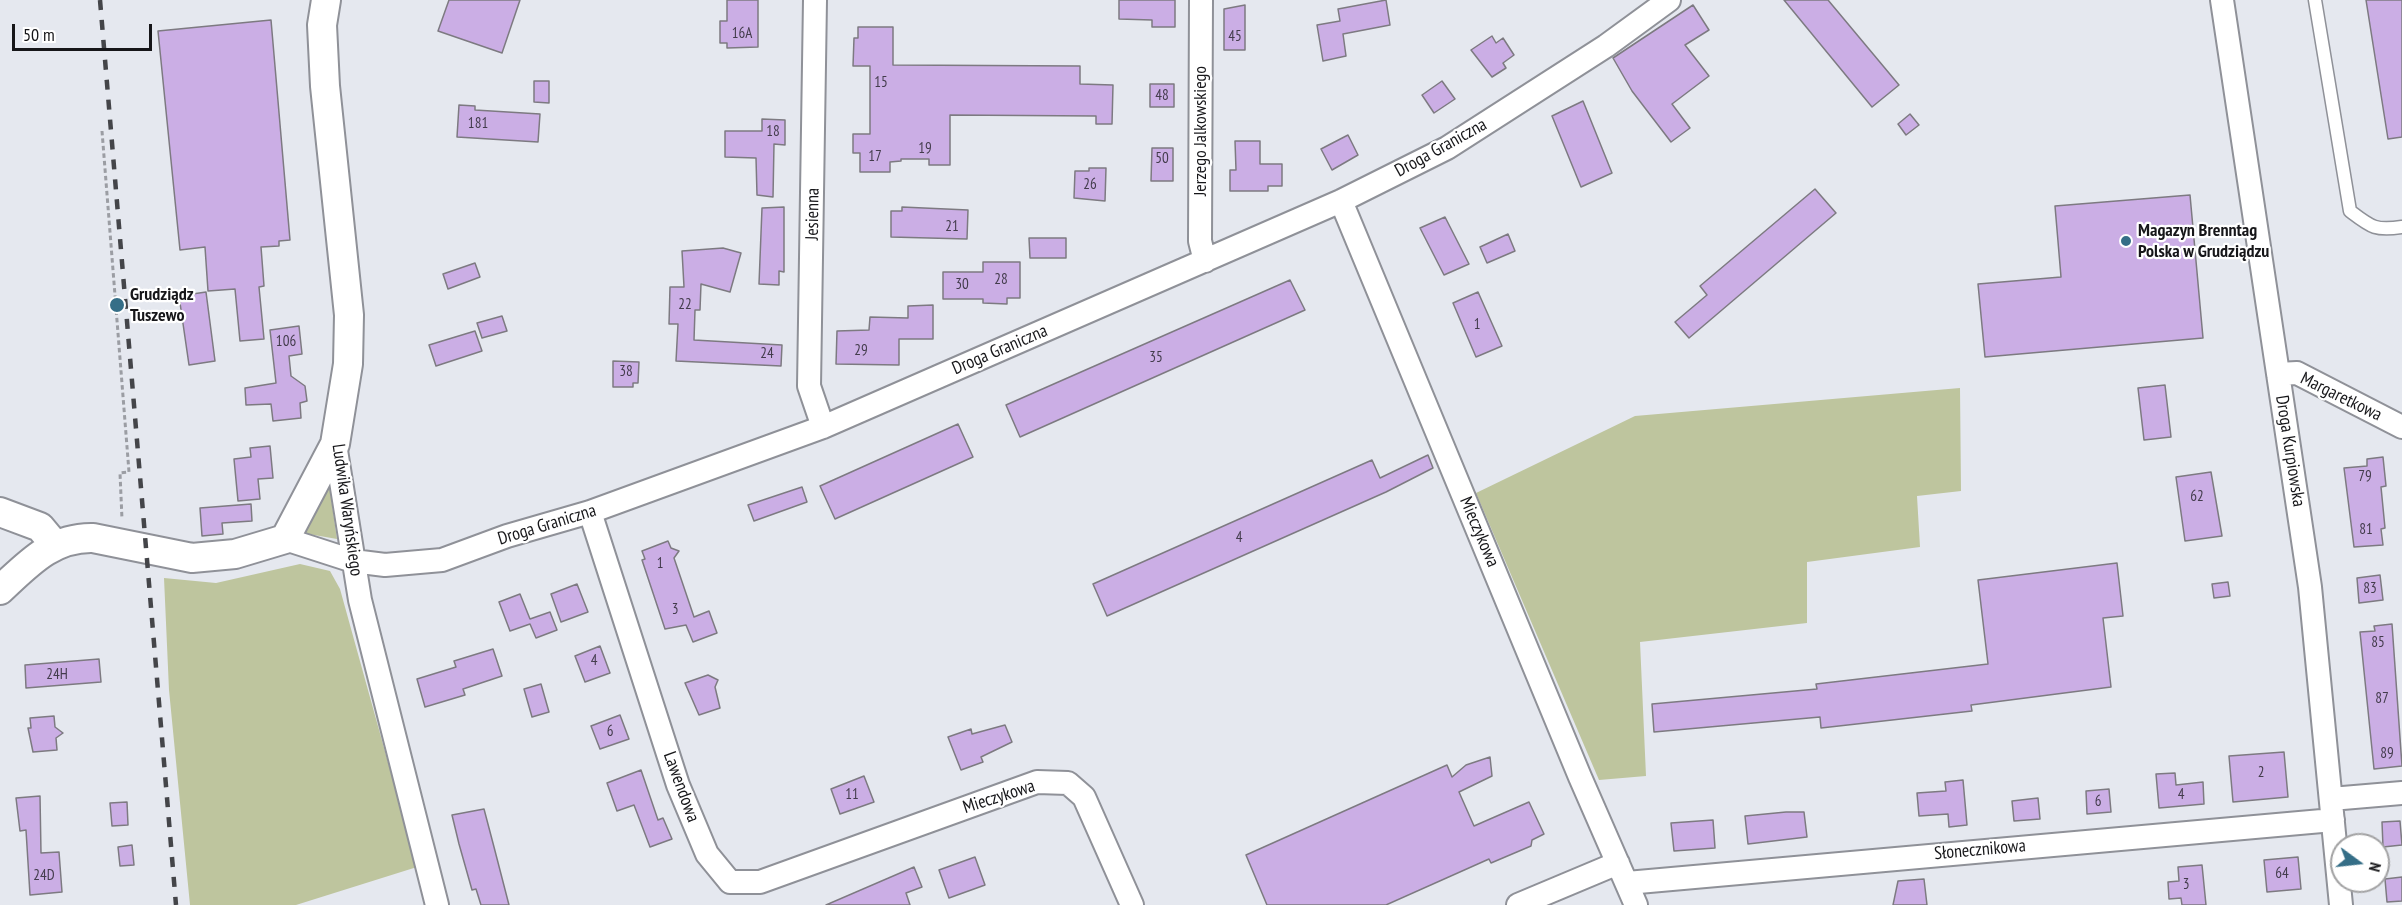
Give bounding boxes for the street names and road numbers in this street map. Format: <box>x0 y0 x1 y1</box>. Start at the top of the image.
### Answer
street label: Jerzego Jalkowskiego <box>1190 66 1212 196</box>
street label: Droga Graniczna <box>1391 114 1491 182</box>
street label: Jesienna <box>802 188 824 240</box>
street label: Droga Graniczna <box>949 320 1051 380</box>
street label: Margaretkowa <box>2297 368 2385 426</box>
street label: Droga Kurpiowska <box>2271 394 2309 508</box>
street label: Ludwika Waryńskiego <box>327 442 367 578</box>
street label: Mieczykowa <box>1455 494 1503 570</box>
street label: Droga Graniczna <box>495 500 599 550</box>
street label: Lawendowa <box>658 749 704 825</box>
street label: Mieczykowa <box>960 775 1038 819</box>
street label: Słonecznikowa <box>1933 835 2027 865</box>

